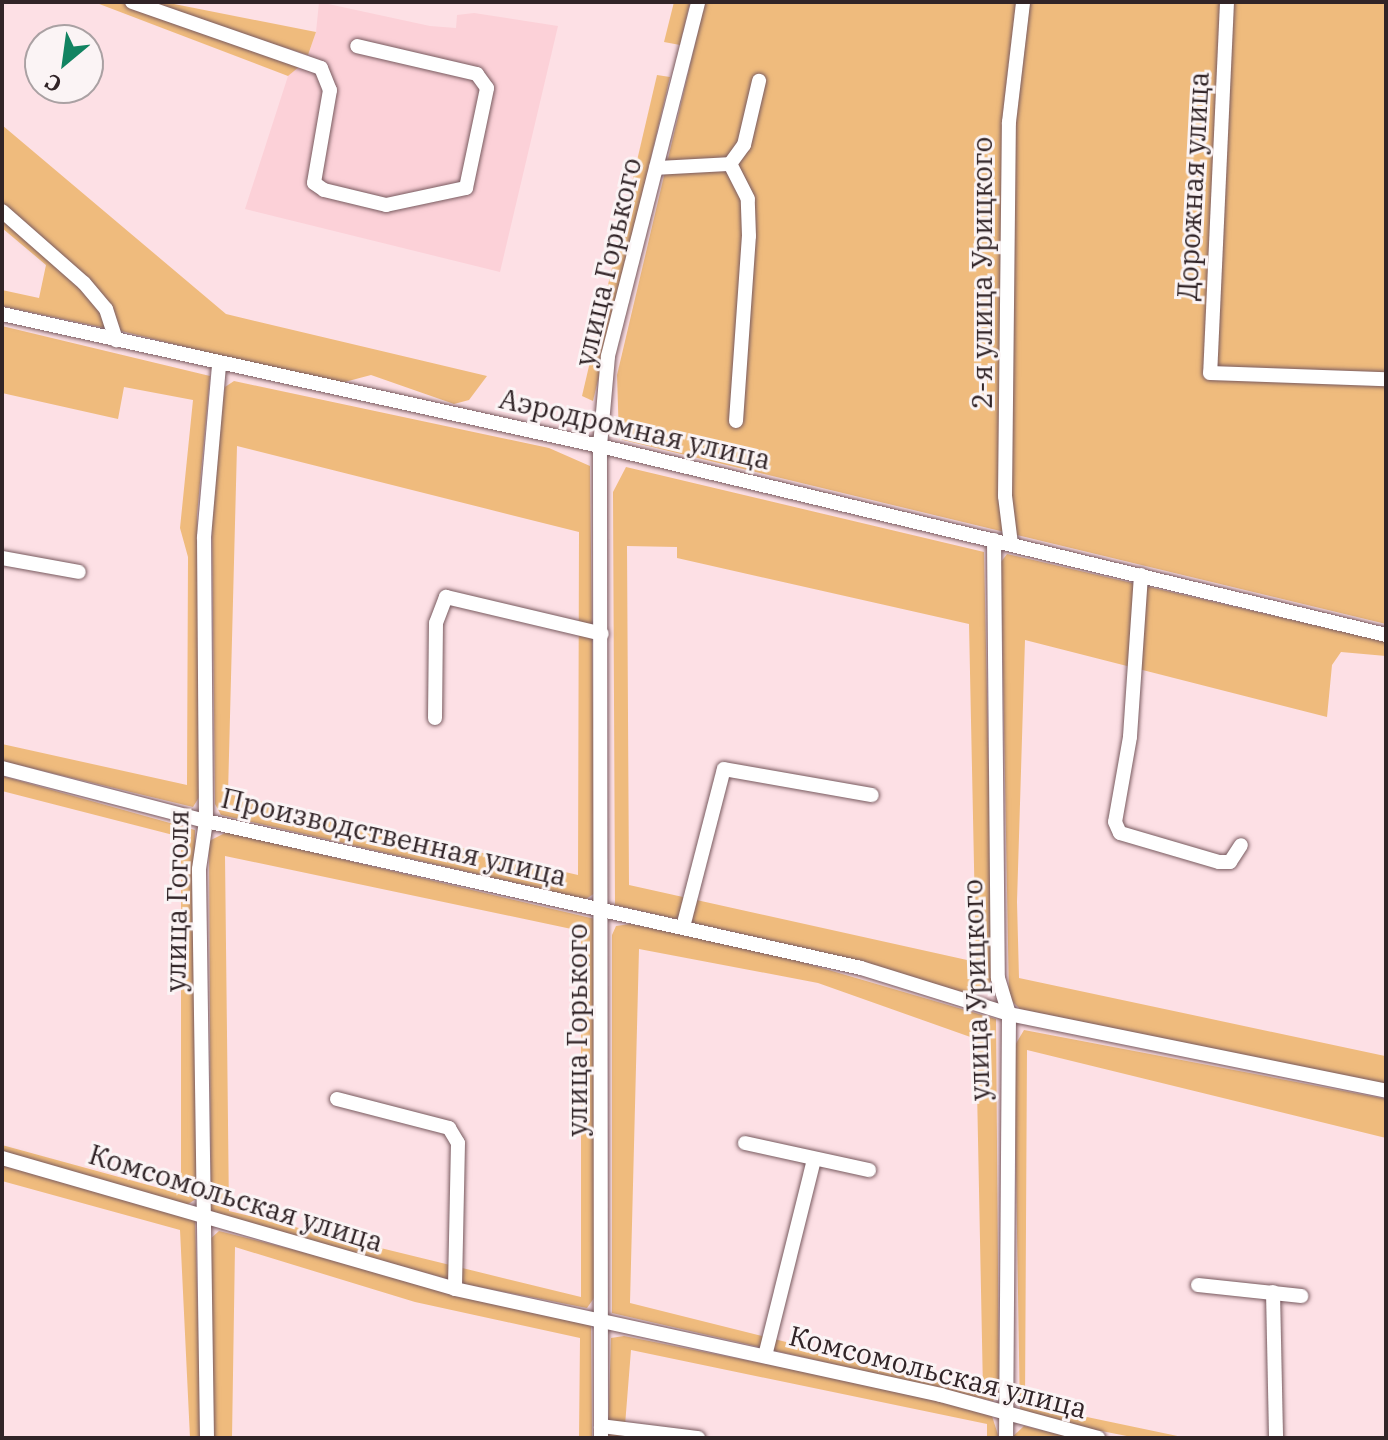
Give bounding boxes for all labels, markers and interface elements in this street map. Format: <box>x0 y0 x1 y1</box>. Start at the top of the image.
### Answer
north arrow <box>24 24 104 104</box>
text: С <box>40 67 67 100</box>
street label: Дорожная улица <box>1170 71 1216 301</box>
street label: 2-я улица Урицкого <box>965 137 999 409</box>
street label: улица Горького <box>568 154 648 370</box>
street label: Аэродромная улица <box>496 381 774 477</box>
street label: Производственная улица <box>218 781 570 893</box>
street label: улица Гоголя <box>159 810 195 992</box>
street label: улица Урицкого <box>955 879 997 1101</box>
street label: улица Горького <box>560 923 594 1137</box>
street label: Комсомольская улица <box>85 1137 387 1259</box>
street label: Комсомольская улица <box>785 1319 1091 1425</box>

